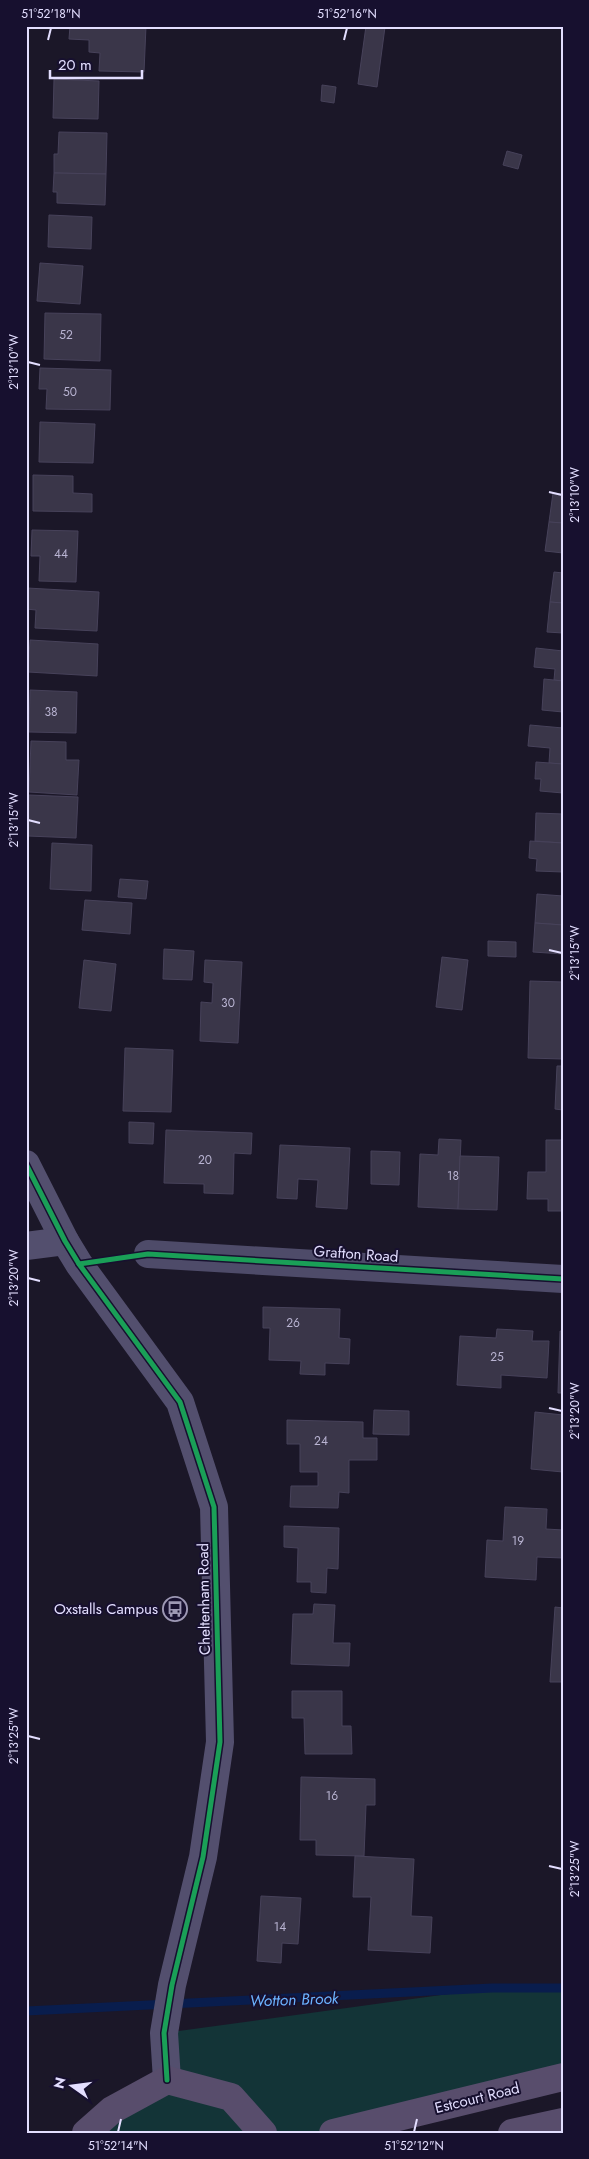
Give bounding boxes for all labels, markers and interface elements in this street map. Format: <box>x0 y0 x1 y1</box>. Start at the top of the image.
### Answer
text: 51°52'18"N <box>21 5 81 23</box>
text: 51°52'16"N <box>317 5 377 23</box>
scale bar <box>50 48 142 80</box>
text: 20 m <box>58 54 92 76</box>
house number: 52 <box>59 326 73 344</box>
text: 2°13'10"W <box>5 334 23 390</box>
house number: 50 <box>63 383 77 401</box>
text: 2°13'10"W <box>566 467 584 523</box>
house number: 44 <box>54 545 68 563</box>
house number: 38 <box>44 703 58 721</box>
text: 2°13'15"W <box>5 792 23 848</box>
text: 2°13'15"W <box>566 925 584 981</box>
house number: 30 <box>221 994 235 1012</box>
house number: 20 <box>198 1151 212 1169</box>
house number: 18 <box>447 1167 459 1185</box>
street label: Grafton Road <box>313 1240 399 1268</box>
text: 2°13'20"W <box>5 1249 23 1307</box>
house number: 26 <box>286 1314 300 1332</box>
house number: 25 <box>490 1348 504 1366</box>
text: 2°13'20"W <box>566 1382 584 1440</box>
house number: 24 <box>314 1432 328 1450</box>
house number: 19 <box>512 1532 524 1550</box>
street label: Cheltenham Road <box>192 1543 216 1655</box>
bus stop icon: Oxstalls Campus <box>162 1596 188 1622</box>
place label: Oxstalls Campus <box>54 1598 158 1620</box>
text: 2°13'25"W <box>5 1708 23 1764</box>
house number: 16 <box>326 1787 338 1805</box>
text: 2°13'25"W <box>566 1841 584 1897</box>
house number: 14 <box>274 1918 286 1936</box>
water label: Wotton Brook <box>249 1986 340 2013</box>
north arrow <box>48 2062 98 2112</box>
text: N <box>48 2075 70 2091</box>
street label: Estcourt Road <box>432 2077 522 2119</box>
text: 51°52'14"N <box>88 2137 148 2155</box>
text: 51°52'12"N <box>384 2137 444 2155</box>

